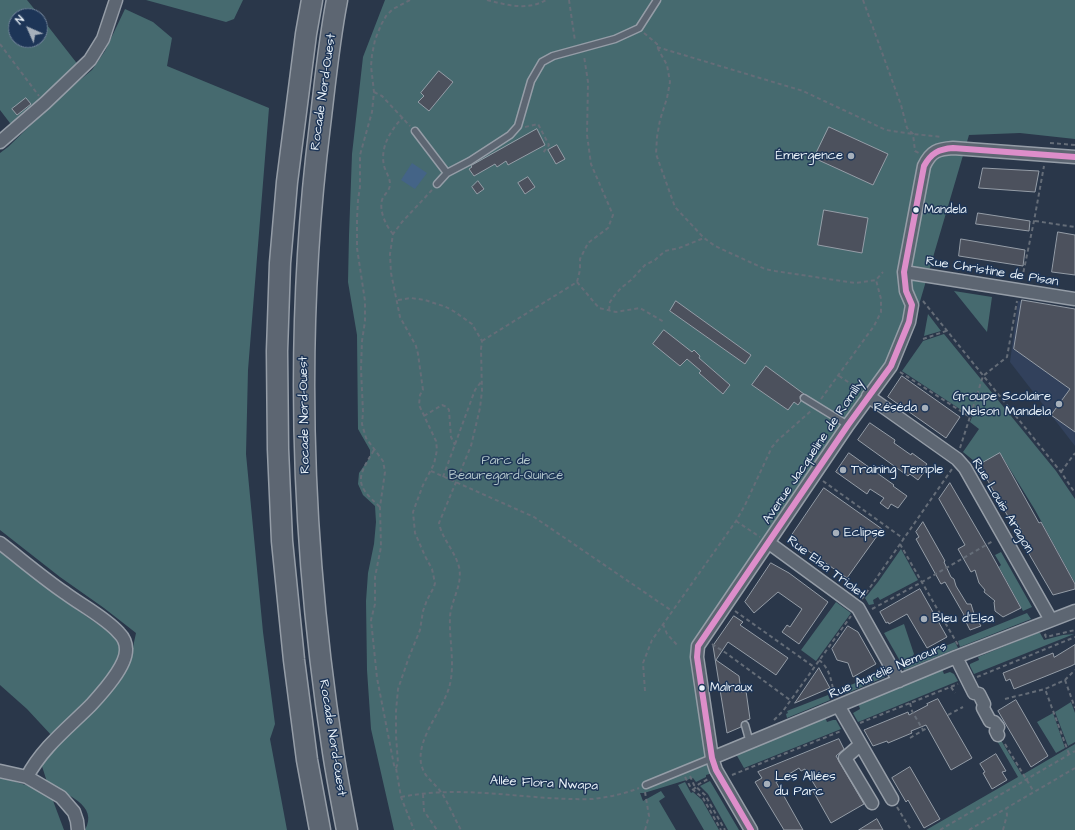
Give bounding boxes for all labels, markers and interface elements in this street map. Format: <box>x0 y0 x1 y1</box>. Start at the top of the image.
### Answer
north arrow <box>8 8 48 48</box>
text: N <box>12 12 28 28</box>
street label: Rocade Nord-Ouest <box>308 33 340 151</box>
place label: Émergence <box>775 148 843 164</box>
marker: Émergence <box>846 151 856 161</box>
place label: Mandela <box>924 203 967 217</box>
marker: Mandela <box>911 205 921 215</box>
street label: Rue Christine de Pisan <box>925 254 1059 290</box>
street label: Rocade Nord-Ouest <box>296 356 314 474</box>
street label: Avenue Jacqueline de Romilly <box>760 377 868 527</box>
place label: Groupe Scolaire Nelson Mandela <box>953 389 1051 420</box>
marker: Groupe Scolaire Nelson Mandela <box>1054 399 1064 409</box>
place label: Réséda <box>874 400 917 416</box>
marker: Réséda <box>920 403 930 413</box>
park label: Parc de Beauregard-Quincé <box>449 453 563 484</box>
street label: Rue Louis Aragon <box>968 456 1036 556</box>
place label: Training Temple <box>851 462 943 478</box>
marker: Training Temple <box>838 465 848 475</box>
place label: Eclipse <box>844 525 885 541</box>
marker: Eclipse <box>831 528 841 538</box>
street label: Rue Elsa Triolet <box>783 533 869 603</box>
place label: Bleu d'Elsa <box>932 611 994 627</box>
marker: Bleu d'Elsa <box>919 614 929 624</box>
street label: Rue Aurélie Nemours <box>827 639 949 703</box>
street label: Rocade Nord-Ouest <box>315 679 349 797</box>
place label: Malraux <box>710 681 752 695</box>
marker: Malraux <box>697 683 707 693</box>
place label: Les Allées du Parc <box>775 769 836 800</box>
street label: Allée Flora Nwapa <box>490 773 598 795</box>
marker: Les Allées du Parc <box>762 779 772 789</box>

